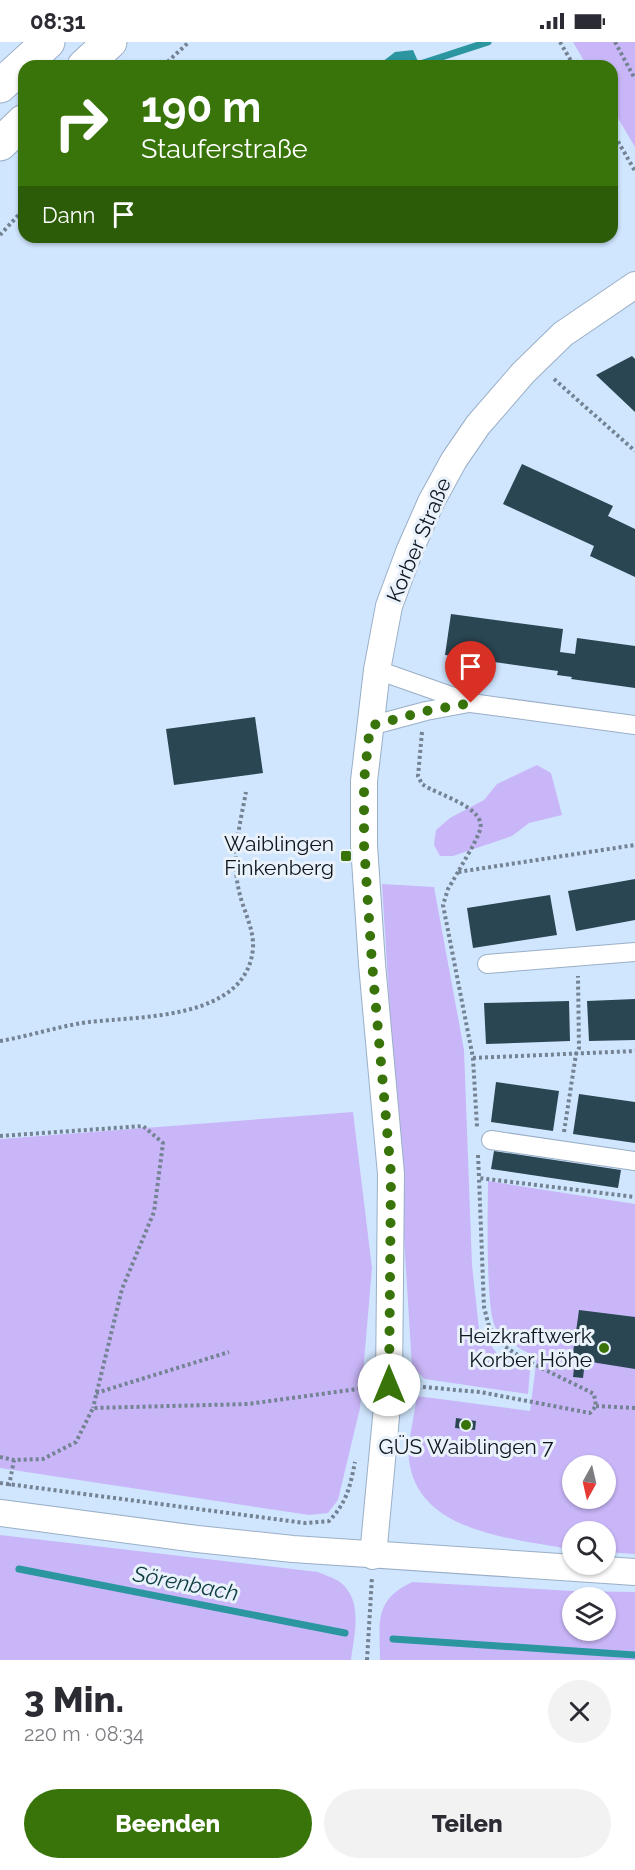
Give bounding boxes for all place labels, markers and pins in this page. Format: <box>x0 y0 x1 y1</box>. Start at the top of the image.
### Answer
pin <box>445 641 496 703</box>
place label: Waiblingen Finkenberg <box>224 831 334 880</box>
marker: Waiblingen Finkenberg <box>339 849 353 863</box>
place label: Heizkraftwerk Korber Höhe <box>458 1323 592 1372</box>
marker: Heizkraftwerk Korber Höhe <box>597 1341 611 1355</box>
marker: GÜS Waiblingen 7 <box>459 1418 473 1432</box>
place label: GÜS Waiblingen 7 <box>379 1434 554 1459</box>

